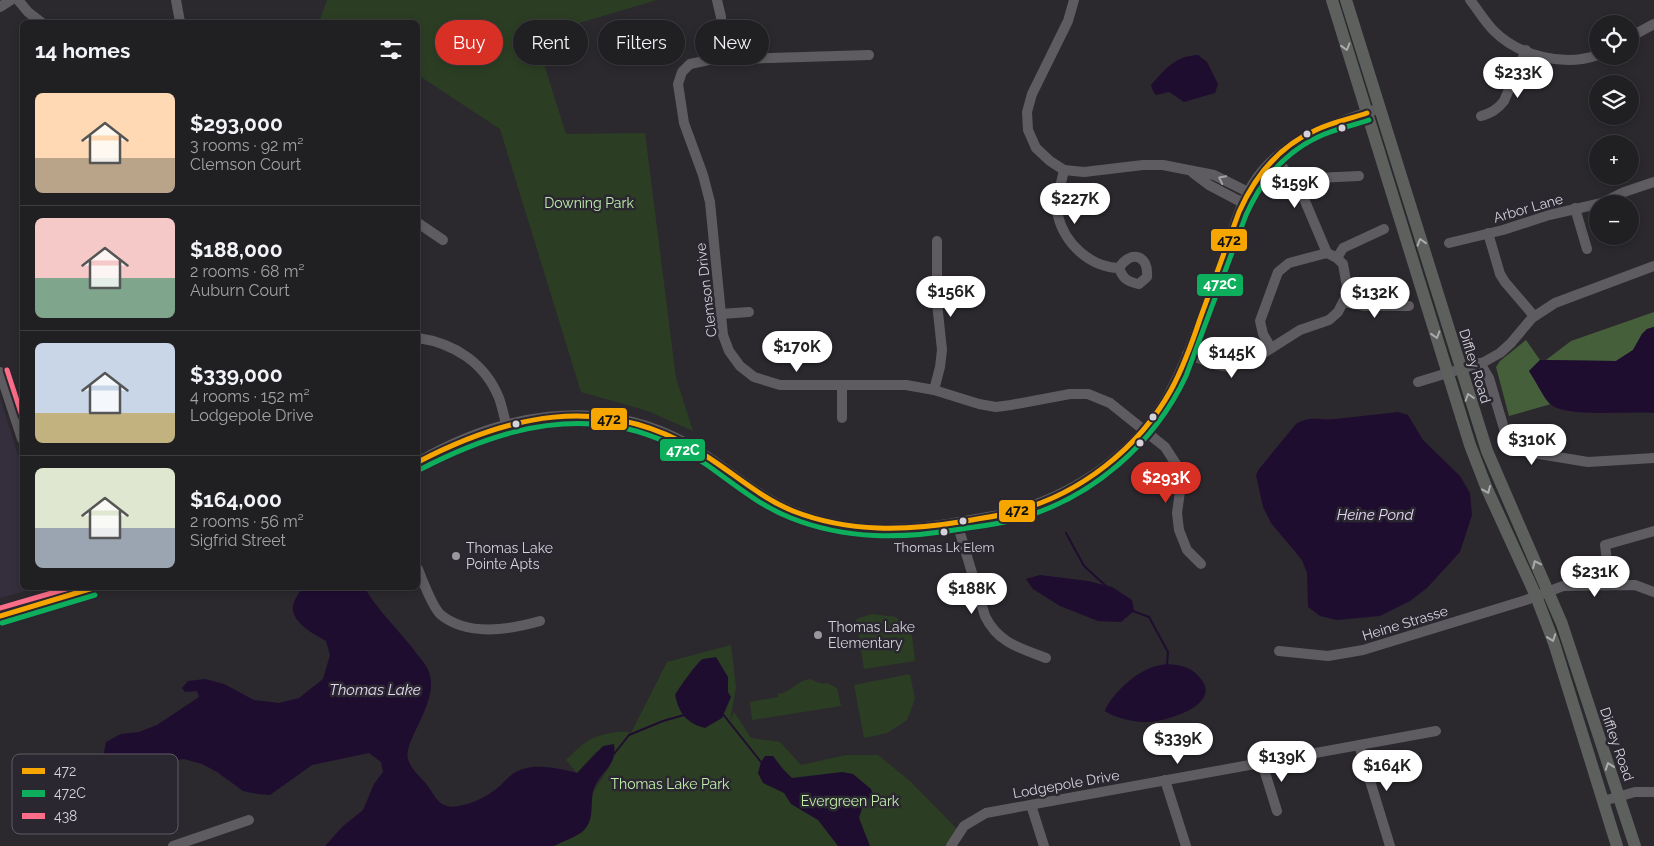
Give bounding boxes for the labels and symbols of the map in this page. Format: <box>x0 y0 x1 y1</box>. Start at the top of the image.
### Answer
one-way arrow <box>1341 42 1351 50</box>
pin: $233K <box>1483 56 1553 99</box>
unlabelled marker <box>1337 123 1347 133</box>
unlabelled marker <box>1302 129 1312 139</box>
pin: $159K <box>1260 166 1330 209</box>
one-way arrow <box>1218 175 1227 185</box>
pin: $227K <box>1040 182 1110 225</box>
street label: Arbor Lane <box>1491 190 1565 226</box>
park label: Downing Park <box>544 195 634 211</box>
line badge: 472 <box>1210 228 1248 252</box>
text: 472 <box>1217 232 1241 248</box>
one-way arrow <box>1417 239 1427 247</box>
street label: Clemson Drive <box>692 242 720 338</box>
line badge: 472C <box>1196 273 1244 297</box>
pin: $156K <box>916 276 986 318</box>
text: 472C <box>1203 276 1237 292</box>
pin: $132K <box>1340 276 1410 319</box>
street label: Diffley Road <box>1456 327 1494 405</box>
pin: $170K <box>762 330 832 373</box>
one-way arrow <box>1431 331 1441 339</box>
pin: $145K <box>1197 336 1267 379</box>
one-way arrow <box>1465 394 1475 402</box>
line badge: 472 <box>590 407 628 431</box>
text: 472 <box>597 411 621 427</box>
unlabelled marker <box>1148 412 1158 422</box>
unlabelled marker <box>511 419 521 429</box>
pin: $310K <box>1497 424 1567 466</box>
line badge: 472C <box>659 438 706 462</box>
unlabelled marker <box>1135 438 1145 448</box>
text: 472C <box>666 442 700 458</box>
pin: $293K <box>1131 462 1201 504</box>
one-way arrow <box>1481 485 1492 494</box>
line badge: 472 <box>998 499 1036 523</box>
text: 472 <box>1005 502 1029 518</box>
water label: Heine Pond <box>1337 506 1414 524</box>
unlabelled marker <box>958 516 968 526</box>
marker: Thomas Lk Elem <box>939 527 949 537</box>
place label: Thomas Lake Pointe Apts <box>466 540 553 572</box>
place label: Thomas Lk Elem <box>894 540 994 555</box>
marker: Thomas Lake Pointe Apts <box>450 550 462 562</box>
pin: $231K <box>1560 556 1630 598</box>
one-way arrow <box>1532 560 1543 569</box>
pin: $188K <box>937 572 1007 615</box>
street label: Heine Strasse <box>1360 602 1450 644</box>
place label: Thomas Lake Elementary <box>828 619 915 651</box>
marker: Thomas Lake Elementary <box>812 629 824 641</box>
one-way arrow <box>1546 634 1556 642</box>
water label: Thomas Lake <box>329 681 421 699</box>
street label: Diffley Road <box>1597 705 1637 783</box>
pin: $339K <box>1143 722 1213 765</box>
pin: $139K <box>1247 740 1317 783</box>
pin: $164K <box>1352 750 1422 792</box>
legend <box>12 754 178 834</box>
text: 472 <box>54 763 76 779</box>
one-way arrow <box>1605 763 1615 771</box>
street label: Lodgepole Drive <box>1011 767 1121 801</box>
park label: Thomas Lake Park <box>610 776 730 792</box>
text: 472C <box>54 785 86 801</box>
park label: Evergreen Park <box>801 793 900 809</box>
text: 438 <box>54 808 77 824</box>

